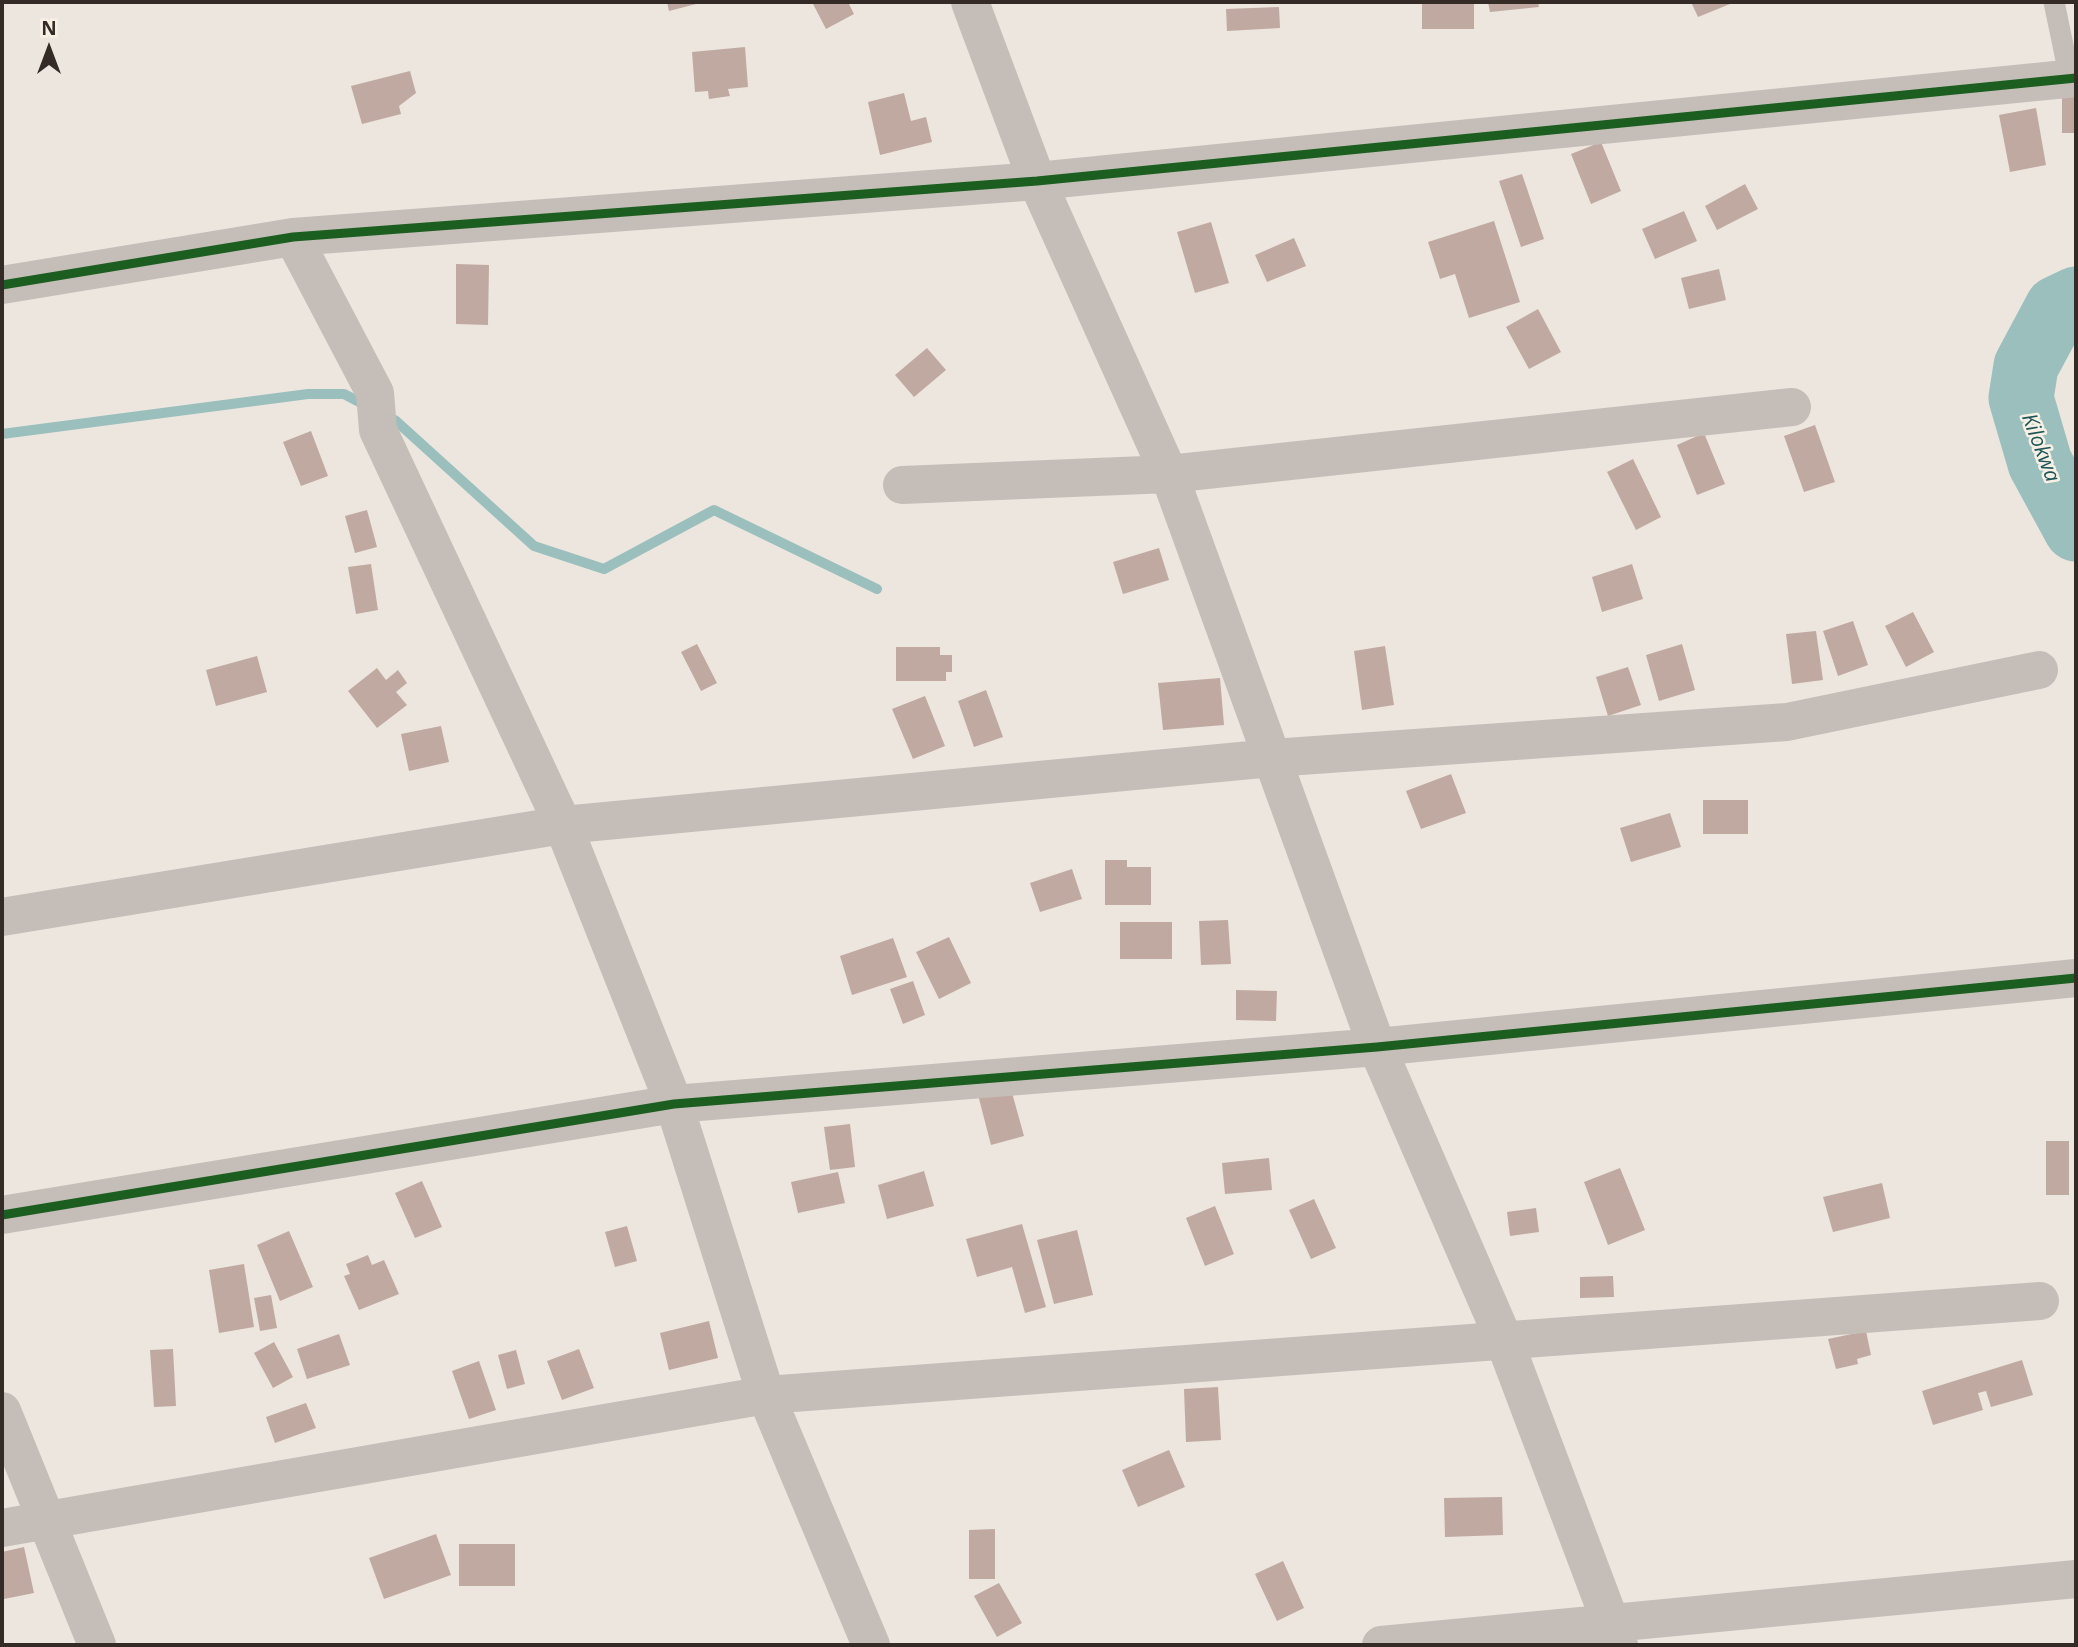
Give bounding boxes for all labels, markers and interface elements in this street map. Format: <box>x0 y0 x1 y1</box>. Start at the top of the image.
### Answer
north arrow <box>14 14 84 84</box>
text: N <box>41 15 57 41</box>
water label: Kilokwa <box>2015 410 2065 486</box>

